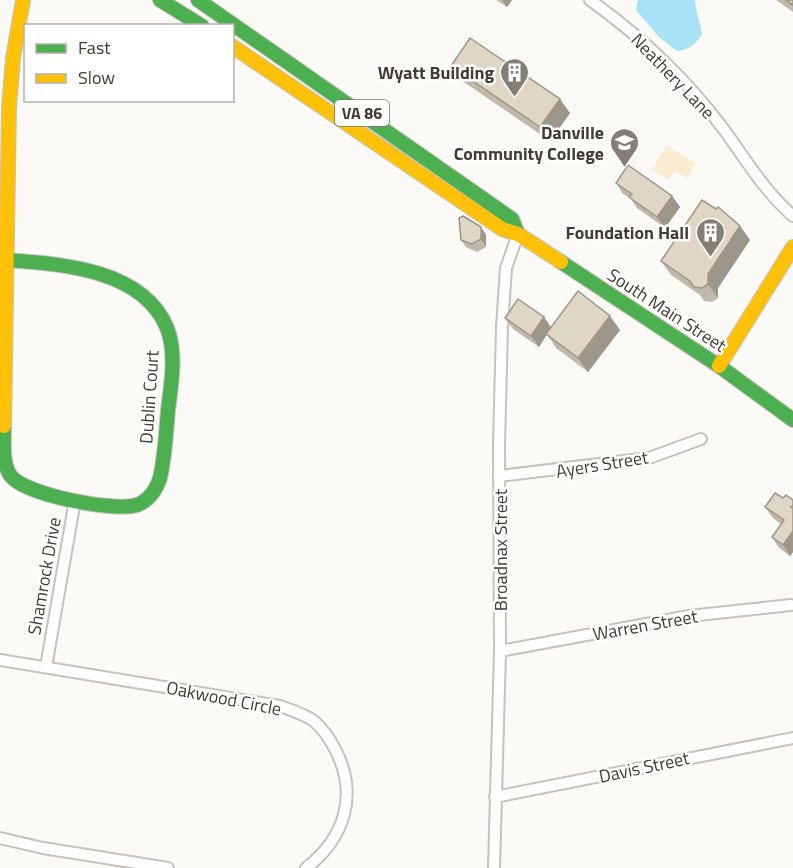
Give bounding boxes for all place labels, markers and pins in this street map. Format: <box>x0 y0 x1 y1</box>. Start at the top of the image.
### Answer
building icon: Wyatt Building <box>499 56 531 98</box>
place label: Wyatt Building <box>378 59 494 86</box>
place label: Danville Community College <box>454 119 604 167</box>
school or university icon: Danville Community College <box>609 126 641 168</box>
building icon: Foundation Hall <box>694 216 726 258</box>
place label: Foundation Hall <box>565 219 689 246</box>

